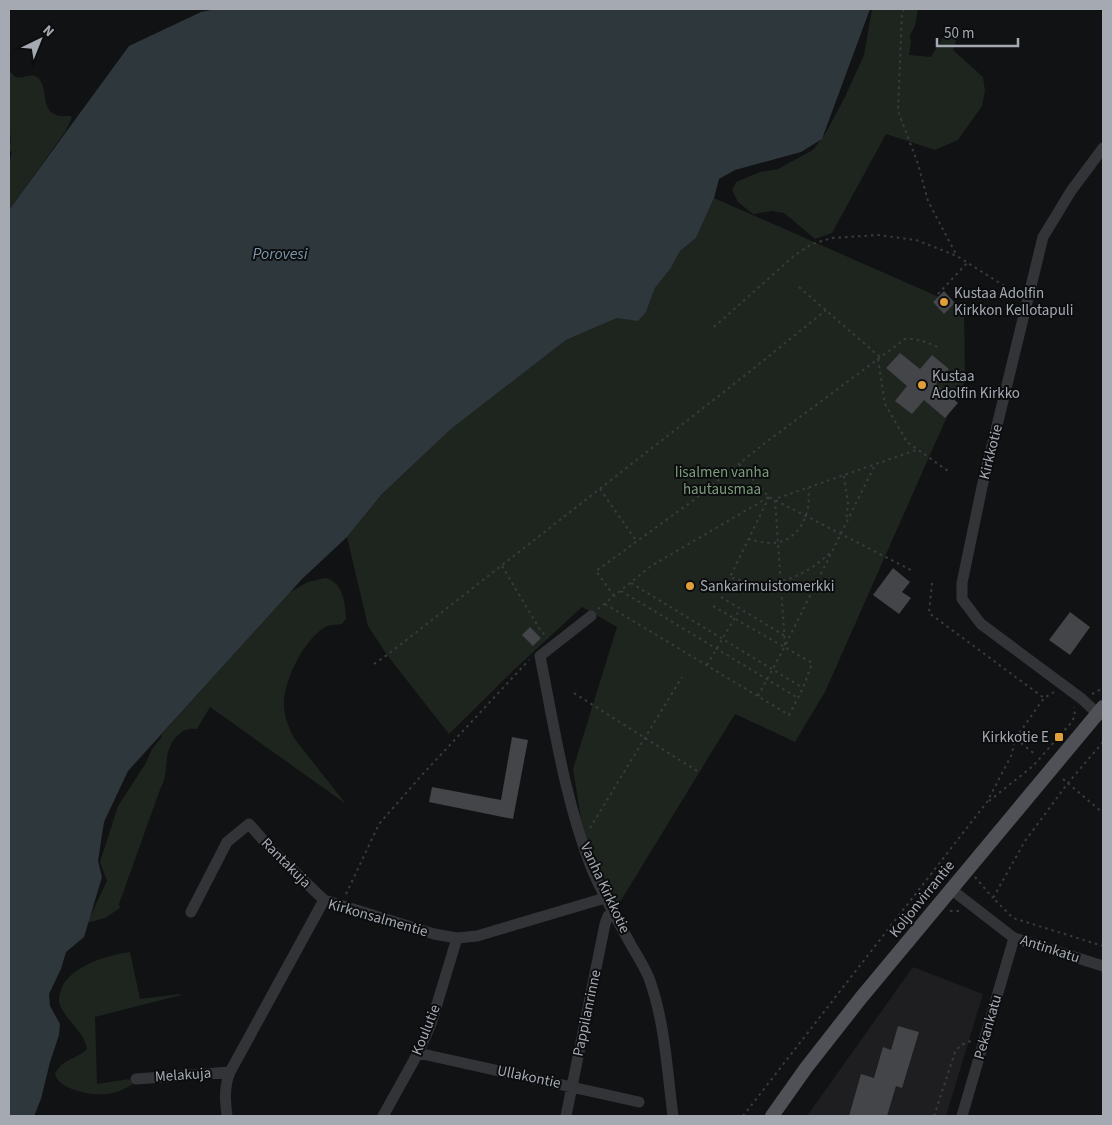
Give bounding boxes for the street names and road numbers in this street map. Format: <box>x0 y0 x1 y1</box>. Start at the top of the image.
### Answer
street label: Kirkkotie <box>974 422 1008 482</box>
street label: Rantakuja <box>256 833 316 893</box>
street label: Vanha Kirkkotie <box>575 839 635 937</box>
street label: Koljonvirrantie <box>884 856 960 942</box>
street label: Kirkonsalmentie <box>326 894 430 942</box>
street label: Antinkatu <box>1018 930 1082 968</box>
street label: Pappilanrinne <box>568 968 606 1058</box>
street label: Pekankatu <box>969 992 1007 1062</box>
street label: Koulutie <box>406 1001 446 1059</box>
street label: Ullakontie <box>495 1060 563 1094</box>
street label: Melakuja <box>154 1063 212 1087</box>

